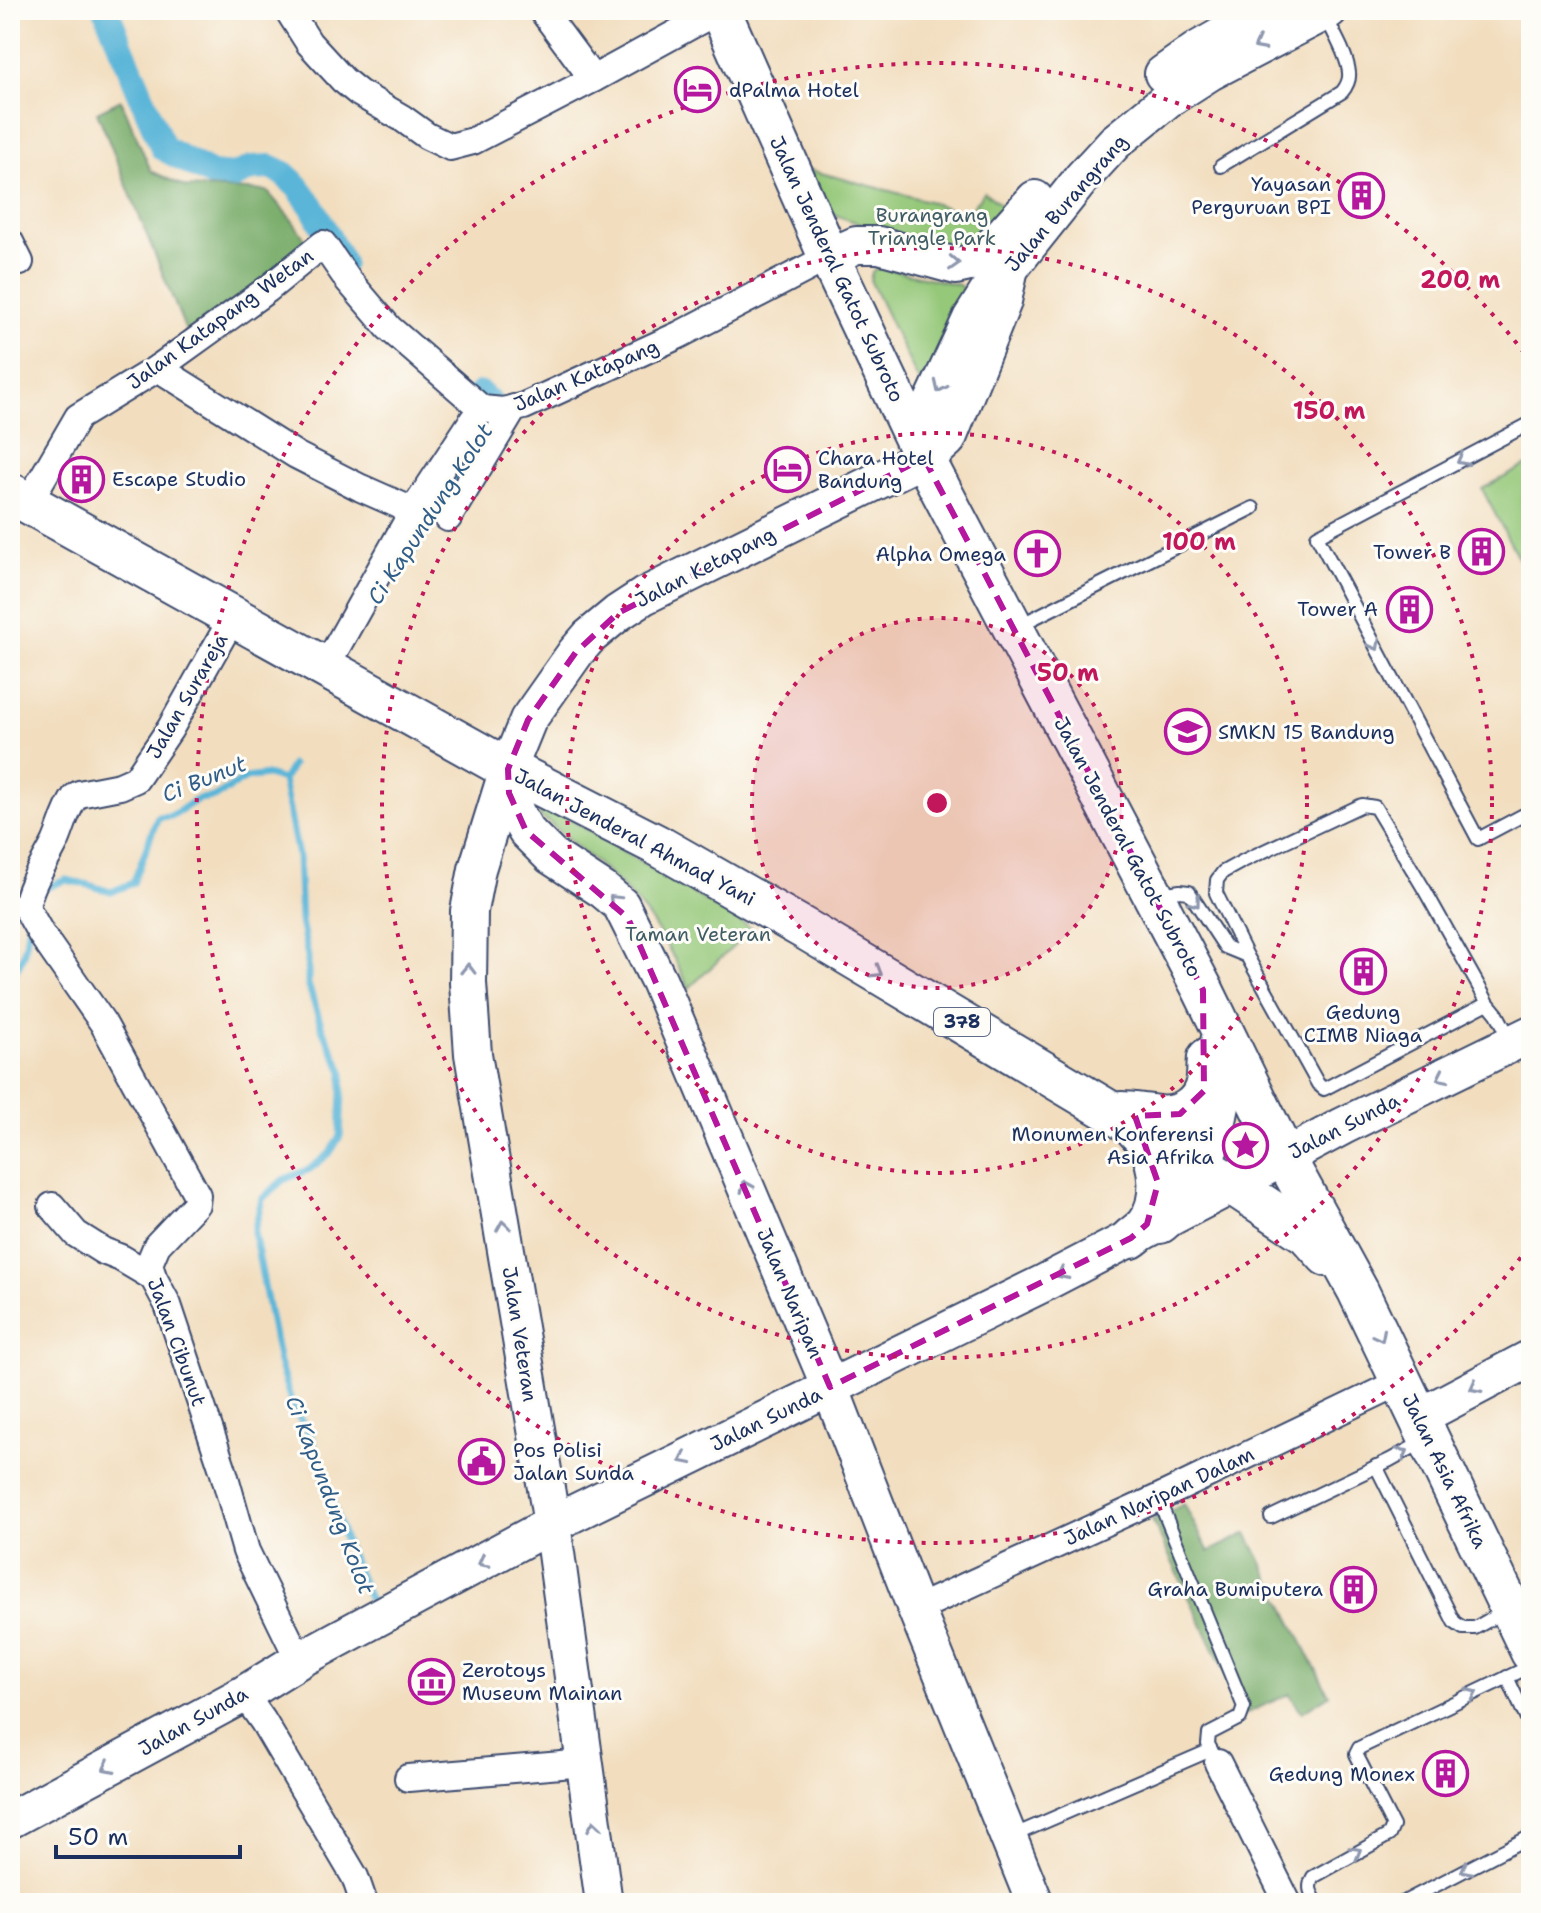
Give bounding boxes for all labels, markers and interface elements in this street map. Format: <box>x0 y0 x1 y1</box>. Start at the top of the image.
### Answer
one-way arrow <box>1253 35 1268 50</box>
hotel icon: dPalma Hotel <box>674 66 722 114</box>
place label: dPalma Hotel <box>729 77 859 103</box>
street label: Jalan Burangrang <box>999 129 1133 277</box>
street label: Jalan Jenderal Gatot Subroto <box>764 132 910 406</box>
place label: Yayasan Perguruan BPI <box>1191 171 1331 220</box>
building icon: Yayasan Perguruan BPI <box>1338 172 1386 220</box>
park label: Burangrang Triangle Park <box>868 202 996 251</box>
street label: Jalan Katapang Wetan <box>122 243 318 395</box>
one-way arrow <box>948 255 961 272</box>
text: 200 m <box>1420 264 1500 296</box>
street label: Jalan Katapang <box>510 333 662 417</box>
one-way arrow <box>934 379 950 393</box>
text: 150 m <box>1293 395 1365 427</box>
water label: Ci Kapundung Kolot <box>361 418 500 610</box>
hotel icon: Chara Hotel Bandung <box>763 445 811 493</box>
place label: Chara Hotel Bandung <box>818 445 934 494</box>
one-way arrow <box>1456 450 1470 465</box>
building icon: Escape Studio <box>57 455 105 503</box>
place label: Escape Studio <box>112 466 246 492</box>
street label: Jalan Ketapang <box>631 521 779 613</box>
text: 100 m <box>1162 526 1236 558</box>
building icon: Tower B <box>1458 528 1506 576</box>
church icon: Alpha Omega <box>1013 530 1061 578</box>
place label: Tower B <box>1373 539 1451 565</box>
place label: Alpha Omega <box>876 541 1007 567</box>
building icon: Tower A <box>1385 585 1433 633</box>
place label: Tower A <box>1297 596 1378 622</box>
street label: Jalan Surareja <box>140 628 234 764</box>
one-way arrow <box>1365 637 1381 651</box>
text: 50 m <box>1037 657 1099 689</box>
school or university icon: SMKN 15 Bandung <box>1163 708 1211 756</box>
street label: Jalan Jenderal Gatot Subroto <box>1048 712 1208 982</box>
place label: SMKN 15 Bandung <box>1218 719 1395 745</box>
water label: Ci Bunut <box>157 749 251 809</box>
street label: Jalan Jenderal Ahmad Yani <box>510 762 760 912</box>
centre of rings <box>923 789 951 817</box>
one-way arrow <box>1185 893 1199 908</box>
one-way arrow <box>609 895 623 910</box>
park label: Taman Veteran <box>625 921 771 947</box>
building icon: Gedung CIMB Niaga <box>1339 948 1387 996</box>
one-way arrow <box>459 962 477 975</box>
one-way arrow <box>868 962 883 978</box>
place label: Gedung CIMB Niaga <box>1304 999 1423 1048</box>
road number: 378 <box>934 1008 990 1036</box>
one-way arrow <box>1436 1067 1451 1083</box>
street label: Jalan Sunda <box>1284 1087 1404 1165</box>
place label: Monumen Konferensi Asia Afrika <box>1012 1121 1215 1170</box>
place icon: Monumen Konferensi Asia Afrika <box>1221 1121 1269 1169</box>
one-way arrow <box>739 1180 755 1194</box>
one-way arrow <box>495 1220 512 1233</box>
street label: Jalan Naripan <box>751 1224 829 1362</box>
one-way arrow <box>1055 1264 1070 1280</box>
street label: Jalan Veteran <box>496 1265 544 1403</box>
street label: Jalan Cibunut <box>142 1274 212 1410</box>
one-way arrow <box>1370 1327 1386 1342</box>
one-way arrow <box>1469 1378 1483 1393</box>
street label: Jalan Sunda <box>706 1381 827 1457</box>
street label: Jalan Asia Afrika <box>1396 1389 1494 1553</box>
water label: Ci Kapundung Kolot <box>279 1392 381 1599</box>
place label: Pos Polisi Jalan Sunda <box>513 1437 635 1486</box>
public building icon: Pos Polisi Jalan Sunda <box>458 1438 506 1486</box>
street label: Jalan Naripan Dalam <box>1060 1441 1258 1551</box>
one-way arrow <box>1394 1447 1409 1462</box>
one-way arrow <box>678 1449 693 1465</box>
one-way arrow <box>477 1552 491 1567</box>
building icon: Graha Bumiputera <box>1330 1565 1378 1613</box>
place label: Graha Bumiputera <box>1148 1576 1324 1602</box>
place label: Zerotoys Museum Mainan <box>462 1657 622 1706</box>
museum icon: Zerotoys Museum Mainan <box>407 1658 455 1706</box>
street label: Jalan Sunda <box>134 1680 253 1762</box>
one-way arrow <box>1463 1687 1478 1703</box>
building icon: Gedung Monex <box>1422 1750 1470 1798</box>
one-way arrow <box>101 1758 116 1773</box>
place label: Gedung Monex <box>1269 1761 1415 1787</box>
scale bar <box>56 1809 240 1859</box>
one-way arrow <box>586 1819 603 1833</box>
text: 50 m <box>68 1821 128 1853</box>
one-way arrow <box>1347 1846 1361 1862</box>
one-way arrow <box>1460 1860 1475 1875</box>

